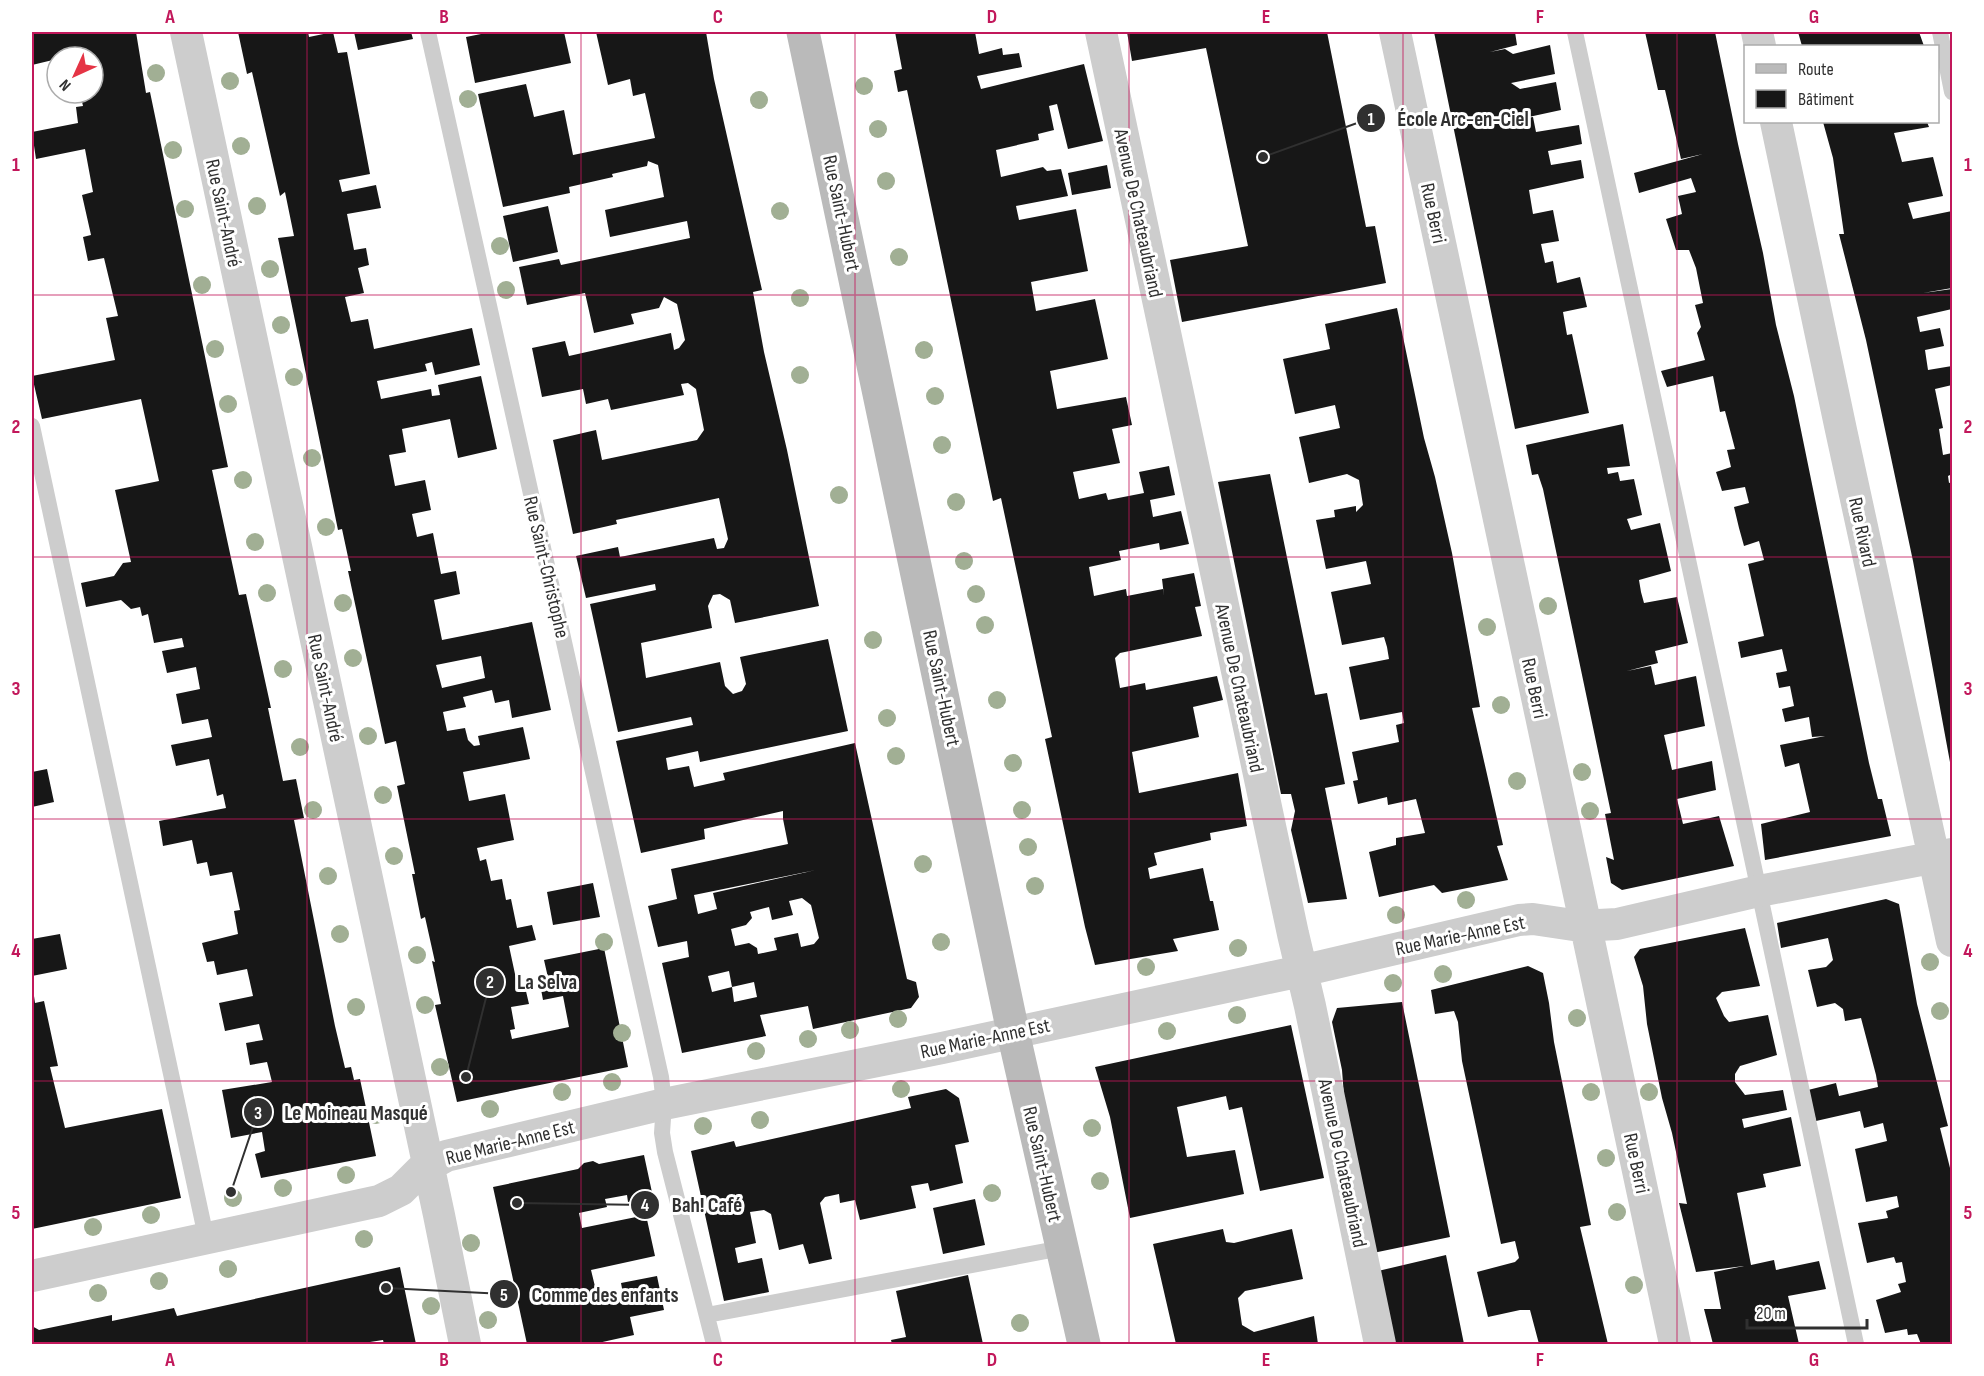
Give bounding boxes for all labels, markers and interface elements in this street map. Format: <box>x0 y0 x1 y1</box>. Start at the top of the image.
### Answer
text: A <box>164 5 175 29</box>
text: B <box>439 5 449 29</box>
text: C <box>713 5 723 29</box>
text: D <box>987 5 997 29</box>
text: E <box>1262 5 1270 29</box>
text: F <box>1536 5 1544 29</box>
text: G <box>1809 5 1819 29</box>
north arrow <box>45 45 105 105</box>
legend <box>1744 45 1939 123</box>
text: Route <box>1798 59 1834 80</box>
text: N <box>56 75 75 94</box>
text: Bâtiment <box>1798 89 1854 110</box>
callout: École Arc-en-Ciel <box>1356 99 1541 138</box>
text: École Arc-en-Ciel <box>1397 107 1529 132</box>
text: 1 <box>1367 109 1375 130</box>
street label: Avenue De Chateaubriand <box>1108 126 1168 300</box>
text: 1 <box>12 153 20 177</box>
street label: Rue Saint-Hubert <box>817 153 865 273</box>
text: 1 <box>1964 153 1972 177</box>
street label: Rue Saint-André <box>200 157 246 269</box>
street label: Rue Berri <box>1415 181 1451 246</box>
text: 2 <box>12 415 20 439</box>
text: 2 <box>1964 415 1972 439</box>
street label: Rue Saint-Christophe <box>518 494 574 641</box>
street label: Rue Rivard <box>1843 495 1881 569</box>
street label: Avenue De Chateaubriand <box>1209 601 1269 775</box>
street label: Rue Saint-Hubert <box>917 628 965 748</box>
street label: Rue Saint-André <box>302 632 348 744</box>
street label: Rue Berri <box>1516 656 1552 721</box>
text: 3 <box>12 677 21 701</box>
text: 3 <box>1964 677 1973 701</box>
street label: Rue Marie-Anne Est <box>1393 911 1527 961</box>
text: 4 <box>11 939 21 963</box>
text: 4 <box>1963 939 1973 963</box>
callout: La Selva <box>475 962 589 1001</box>
text: La Selva <box>517 970 577 995</box>
text: 2 <box>486 972 494 993</box>
street label: Rue Marie-Anne Est <box>918 1014 1052 1064</box>
street label: Avenue De Chateaubriand <box>1312 1076 1372 1250</box>
callout: Le Moineau Masqué <box>243 1093 440 1132</box>
text: Le Moineau Masqué <box>284 1101 428 1126</box>
text: 3 <box>254 1103 262 1124</box>
street label: Rue Saint-Hubert <box>1017 1104 1067 1224</box>
street label: Rue Marie-Anne Est <box>443 1115 577 1171</box>
street label: Rue Berri <box>1618 1131 1654 1196</box>
callout: Bah! Café <box>630 1185 755 1224</box>
text: Bah! Café <box>672 1193 742 1218</box>
text: 4 <box>641 1195 650 1216</box>
text: 5 <box>12 1201 21 1225</box>
text: 5 <box>1964 1201 1973 1225</box>
callout: Comme des enfants <box>489 1275 690 1314</box>
text: Comme des enfants <box>531 1283 679 1308</box>
text: 5 <box>500 1285 508 1306</box>
scale bar <box>1747 1292 1867 1330</box>
text: 20 m <box>1756 1303 1786 1324</box>
text: A <box>164 1348 175 1372</box>
text: B <box>439 1348 449 1372</box>
text: C <box>713 1348 723 1372</box>
text: D <box>987 1348 997 1372</box>
text: E <box>1262 1348 1270 1372</box>
text: F <box>1536 1348 1544 1372</box>
text: G <box>1809 1348 1819 1372</box>

